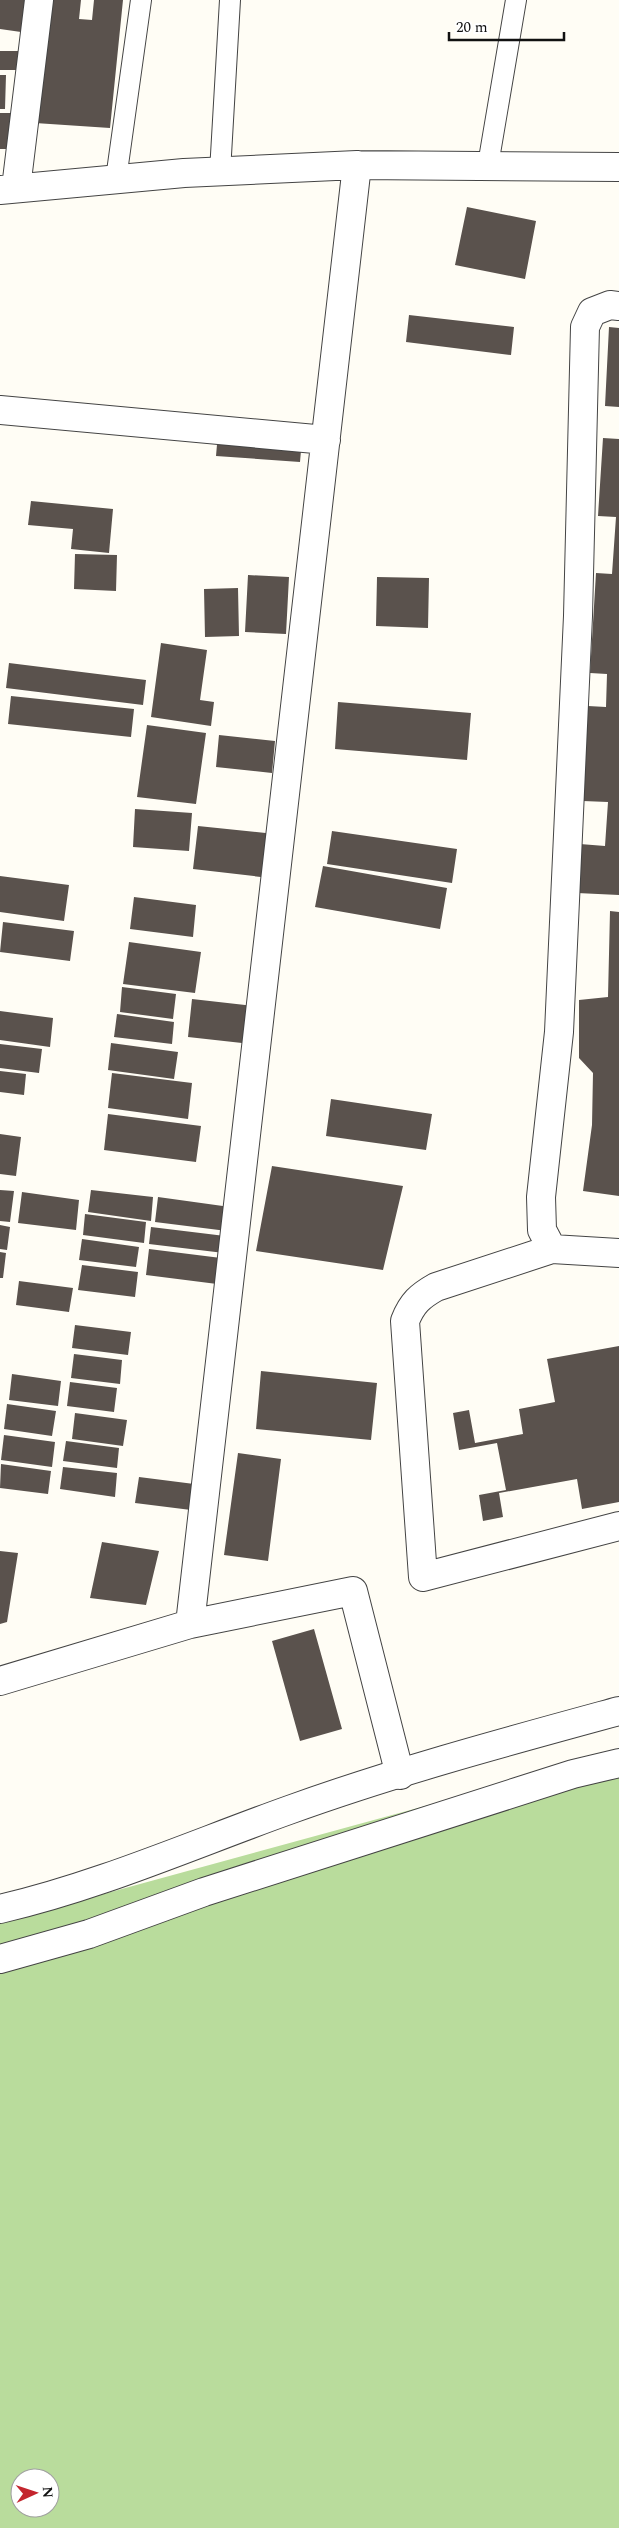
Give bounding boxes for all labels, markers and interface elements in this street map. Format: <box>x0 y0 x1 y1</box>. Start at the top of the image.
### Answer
scale bar <box>449 10 564 42</box>
text: 20 m <box>456 16 488 39</box>
north arrow <box>10 2468 60 2518</box>
text: N <box>37 2486 58 2499</box>

